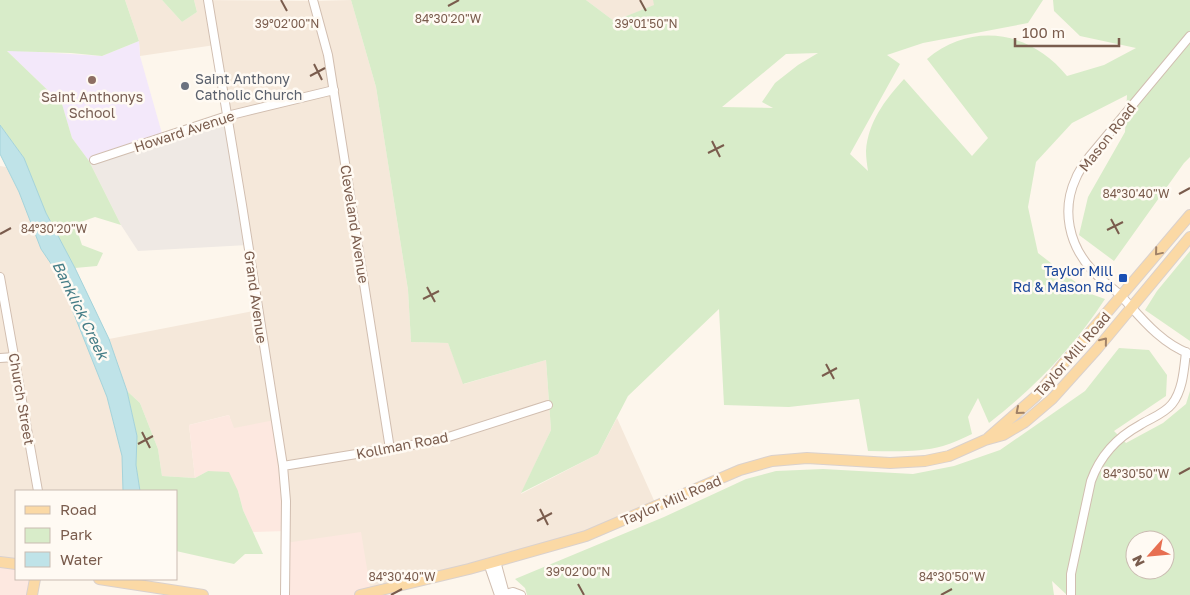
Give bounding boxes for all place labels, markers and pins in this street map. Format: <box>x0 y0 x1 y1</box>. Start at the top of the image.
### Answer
place label: Saint Anthony Catholic Church <box>195 70 302 103</box>
marker: Saint Anthonys School <box>86 74 98 86</box>
marker: Saint Anthony Catholic Church <box>179 80 191 92</box>
place label: Saint Anthonys School <box>41 88 143 121</box>
place label: Taylor Mill Rd & Mason Rd <box>1013 262 1113 295</box>
marker: Taylor Mill Rd & Mason Rd <box>1117 272 1129 284</box>

